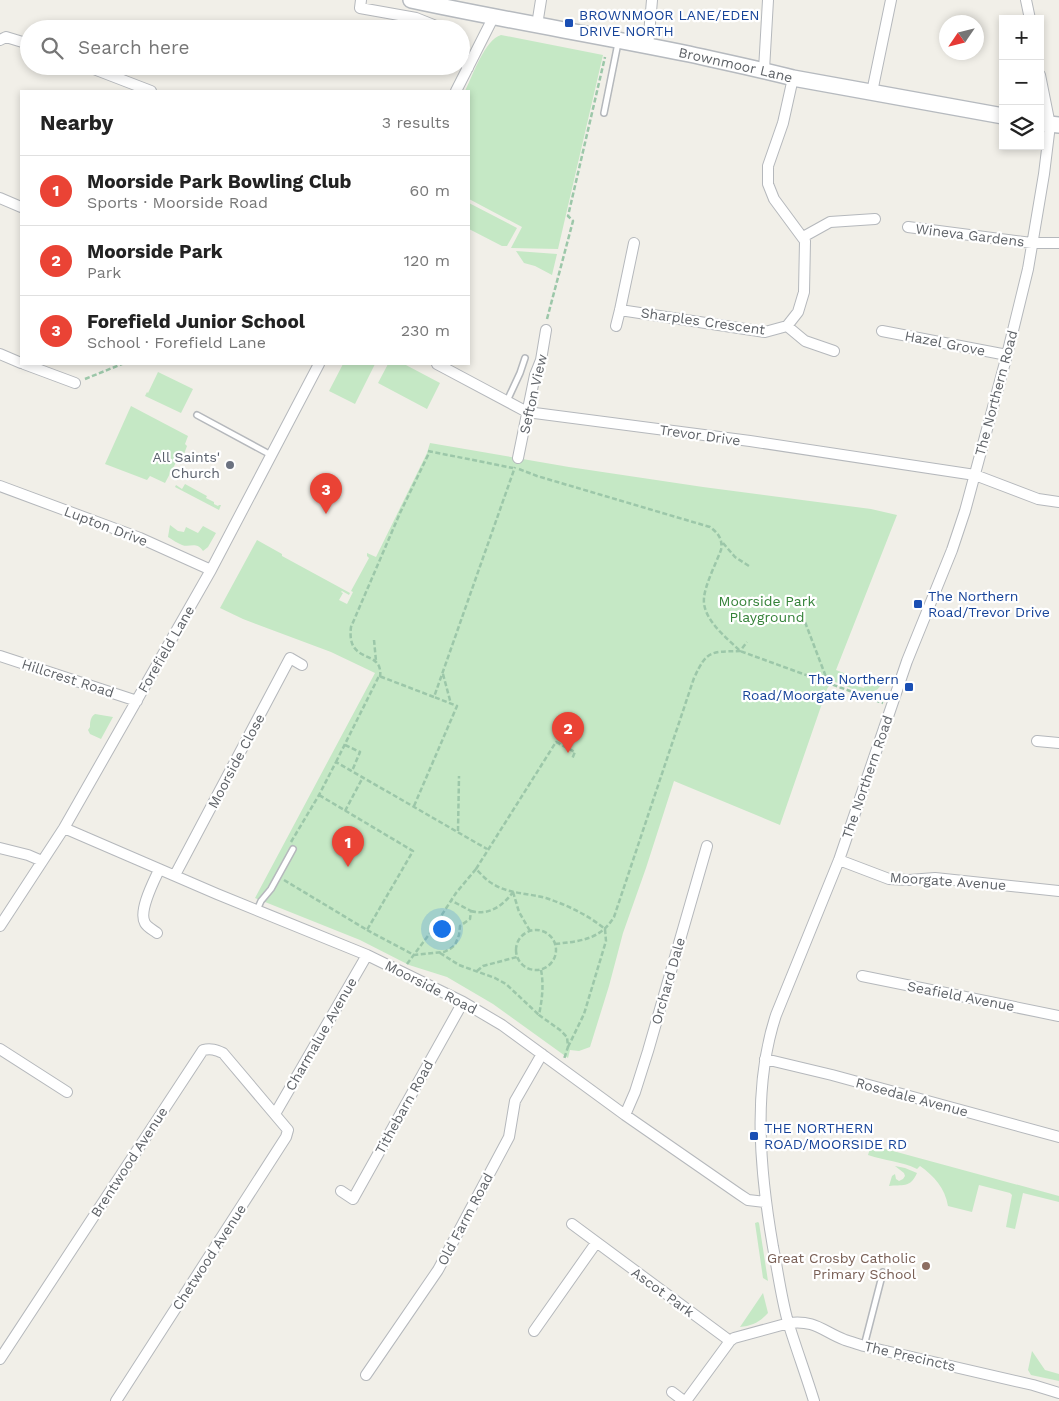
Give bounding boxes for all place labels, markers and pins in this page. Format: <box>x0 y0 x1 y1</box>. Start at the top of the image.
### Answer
place label: BROWNMOOR LANE/EDEN DRIVE NORTH <box>579 7 760 39</box>
marker: BROWNMOOR LANE/EDEN DRIVE NORTH <box>563 17 575 29</box>
place label: All Saints' Church <box>152 449 220 481</box>
marker: All Saints' Church <box>224 459 236 471</box>
pin: 3 <box>310 473 342 514</box>
place label: The Northern Road/Trevor Drive <box>928 588 1050 620</box>
marker: The Northern Road/Trevor Drive <box>912 598 924 610</box>
place label: The Northern Road/Moorgate Avenue <box>742 671 899 703</box>
marker: The Northern Road/Moorgate Avenue <box>903 681 915 693</box>
pin: 2 <box>552 712 584 753</box>
pin: 1 <box>332 826 364 867</box>
place label: THE NORTHERN ROAD/MOORSIDE RD <box>764 1120 907 1152</box>
marker: THE NORTHERN ROAD/MOORSIDE RD <box>748 1130 760 1142</box>
place label: Great Crosby Catholic Primary School <box>767 1250 917 1282</box>
marker: Great Crosby Catholic Primary School <box>920 1260 932 1272</box>

